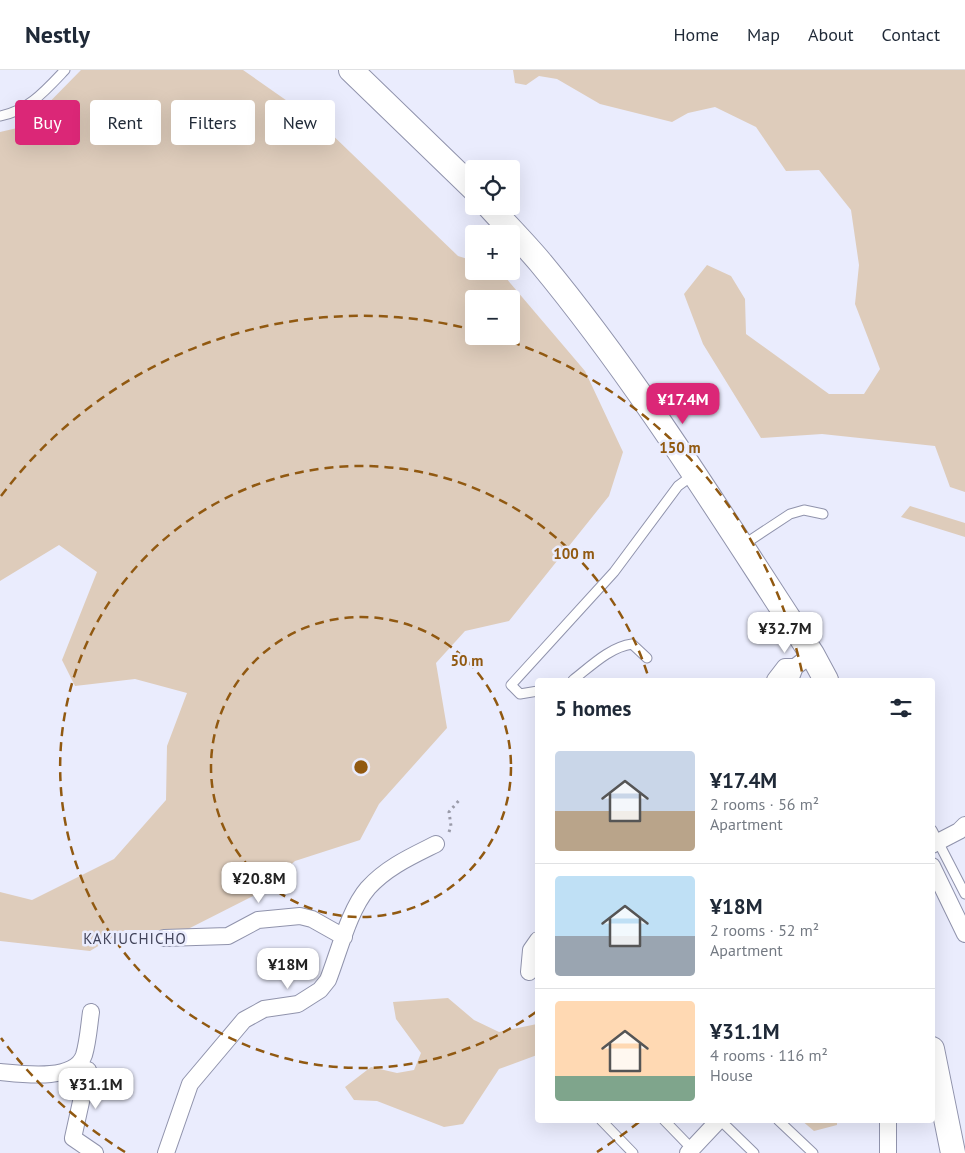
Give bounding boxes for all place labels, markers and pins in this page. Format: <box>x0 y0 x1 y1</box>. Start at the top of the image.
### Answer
pin: ¥17.4M <box>642 382 724 425</box>
pin: ¥32.7M <box>744 612 826 654</box>
centre of rings <box>352 758 370 776</box>
pin: ¥20.8M <box>218 862 300 904</box>
pin: ¥18M <box>258 948 318 990</box>
pin: ¥31.1M <box>55 1068 137 1110</box>

